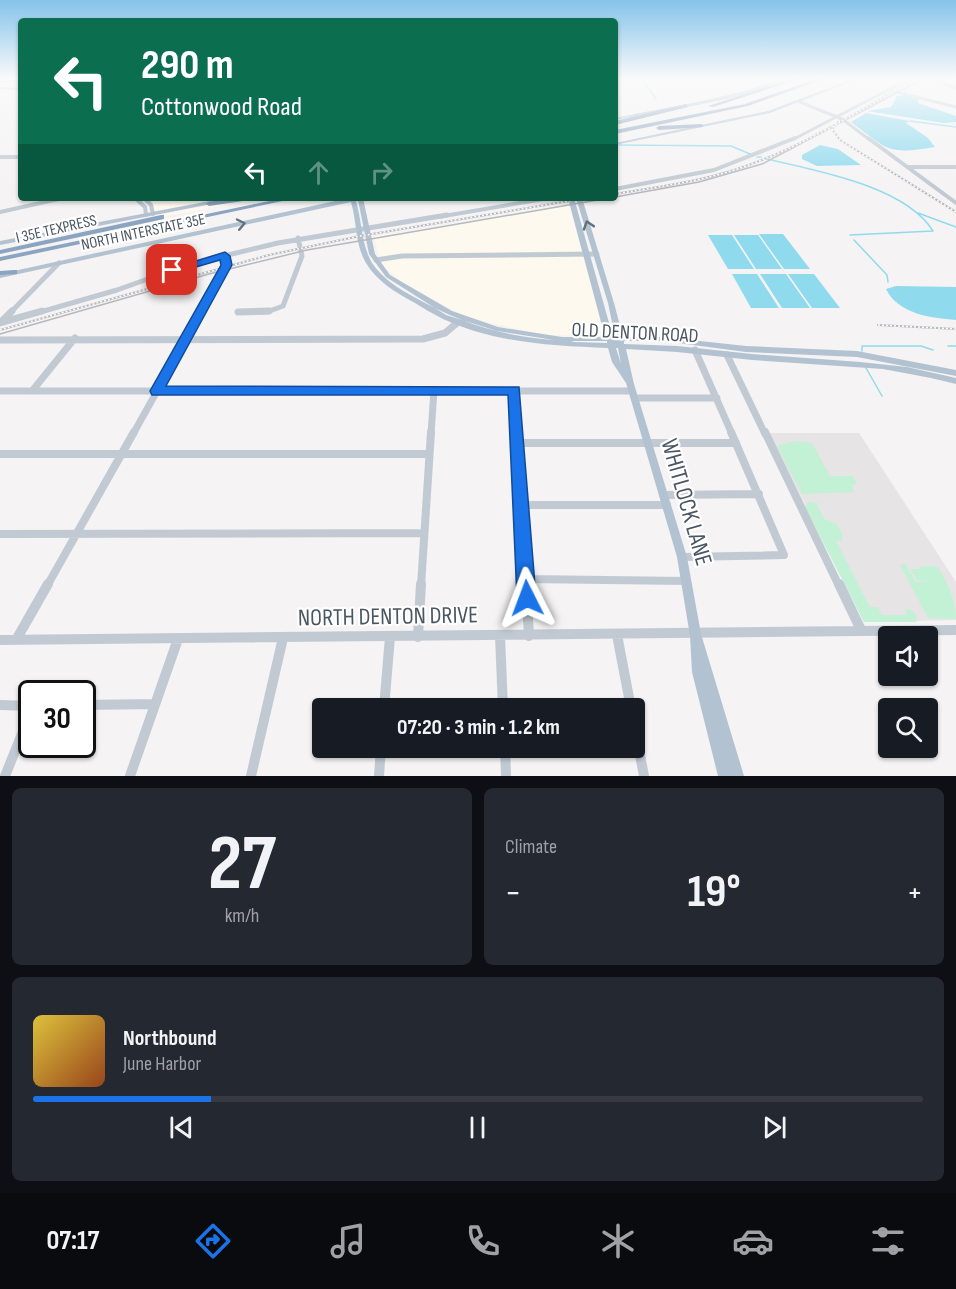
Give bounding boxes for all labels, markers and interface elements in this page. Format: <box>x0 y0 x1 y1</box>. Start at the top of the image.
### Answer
text: 290 m <box>141 40 234 91</box>
icon: left <box>42 42 120 120</box>
text: Cottonwood Road <box>141 91 302 123</box>
icon: left <box>239 156 272 189</box>
icon: ahead <box>302 156 335 189</box>
icon: right <box>365 156 398 189</box>
street label: NORTH INTERSTATE 35E <box>80 210 207 255</box>
street label: I 35E TEXPRESS <box>14 211 99 248</box>
one-way arrow <box>236 218 246 231</box>
one-way arrow <box>583 220 595 231</box>
pin <box>146 244 197 295</box>
icon: arrive <box>155 253 188 286</box>
street label: OLD DENTON ROAD <box>571 318 699 348</box>
street label: WHITLOCK LANE <box>655 435 718 569</box>
position arrow <box>495 566 559 630</box>
street label: NORTH DENTON DRIVE <box>298 600 478 633</box>
map controls <box>878 626 938 758</box>
button: sound <box>878 626 938 686</box>
speed limit sign: 30 <box>18 680 96 758</box>
button: search <box>878 698 938 758</box>
text: 07:20 · 3 min · 1.2 km <box>397 714 560 741</box>
text: 27 <box>208 818 276 911</box>
text: Climate <box>505 835 557 859</box>
text: 19° <box>687 865 741 920</box>
text: − <box>505 873 521 913</box>
text: + <box>907 873 923 913</box>
text: km/h <box>225 904 259 928</box>
text: Northbound <box>123 1025 217 1052</box>
text: June Harbor <box>123 1052 201 1076</box>
icon: previous <box>165 1111 198 1144</box>
icon: pause <box>461 1111 494 1144</box>
icon: next <box>758 1111 791 1144</box>
icon: directions <box>192 1220 234 1262</box>
icon: music <box>327 1220 369 1262</box>
icon: phone <box>462 1220 504 1262</box>
icon: climate <box>597 1220 639 1262</box>
icon: car <box>732 1220 774 1262</box>
icon: filters <box>867 1220 909 1262</box>
text: 07:17 <box>47 1225 99 1257</box>

